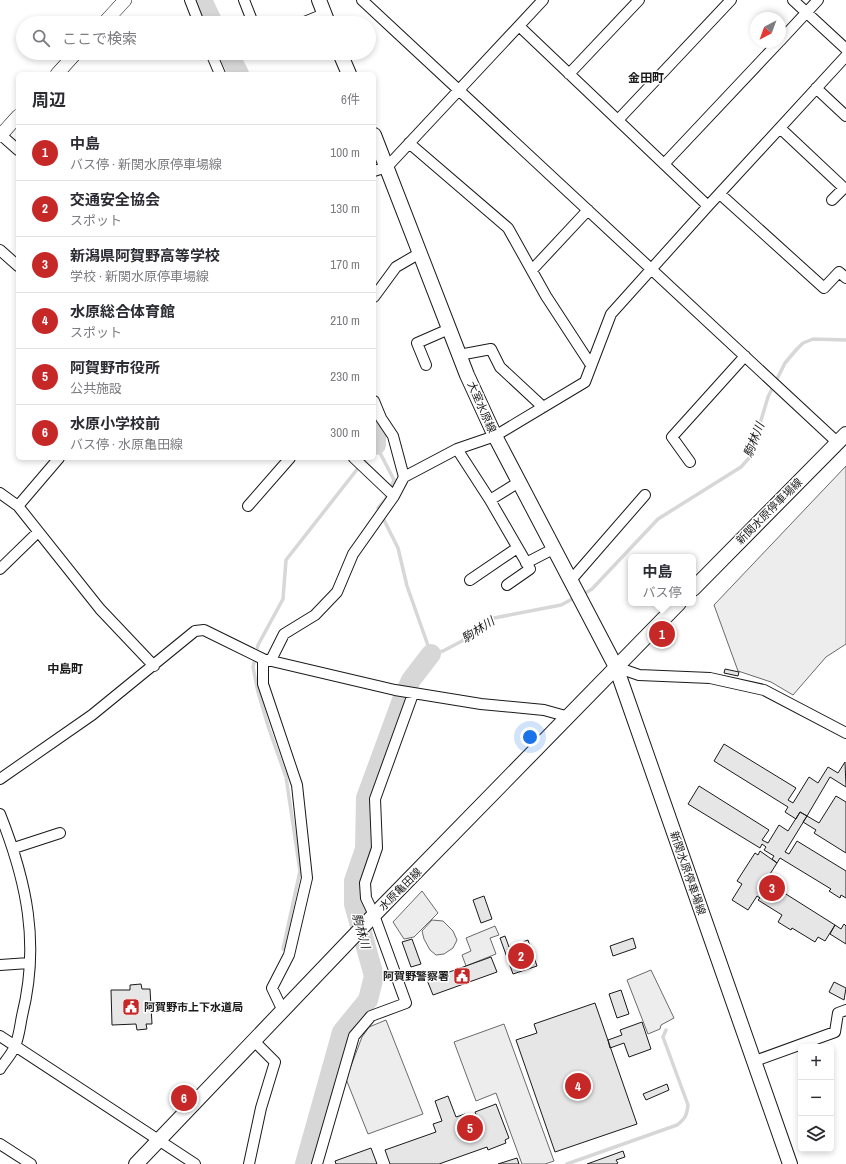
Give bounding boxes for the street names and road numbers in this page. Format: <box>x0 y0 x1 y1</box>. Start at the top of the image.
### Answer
street label: 大室水原線 <box>464 379 500 435</box>
street label: 新関水原停車場線 <box>733 475 805 547</box>
street label: 新関水原停車場線 <box>667 829 709 917</box>
street label: 水原亀田線 <box>376 865 424 913</box>

